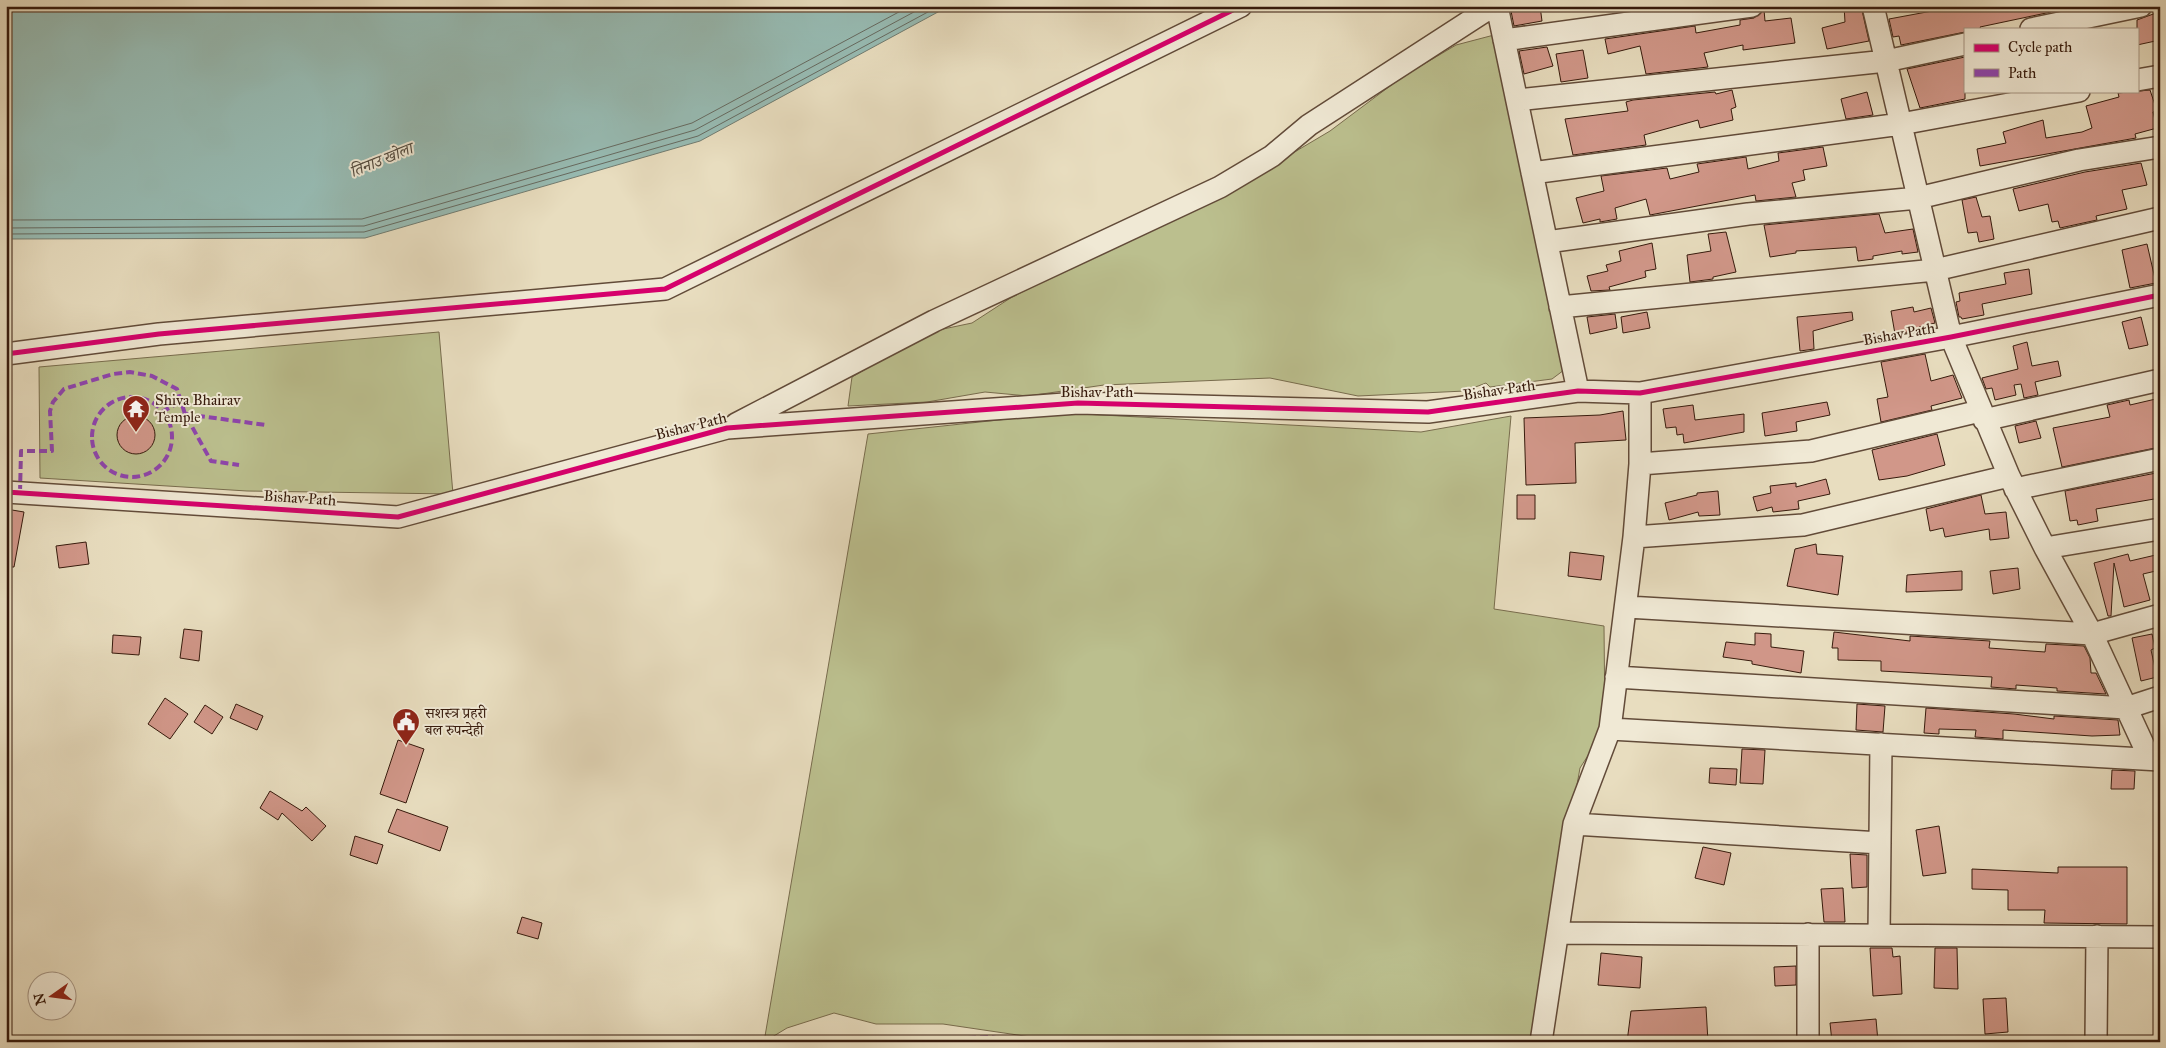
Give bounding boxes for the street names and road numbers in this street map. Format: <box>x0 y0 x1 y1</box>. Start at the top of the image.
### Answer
street label: Bishav Path <box>1862 319 1937 349</box>
street label: Bishav Path <box>1462 376 1537 404</box>
street label: Bishav Path <box>1061 383 1134 401</box>
street label: Bishav Path <box>654 408 729 444</box>
street label: Bishav Path <box>263 486 338 510</box>

